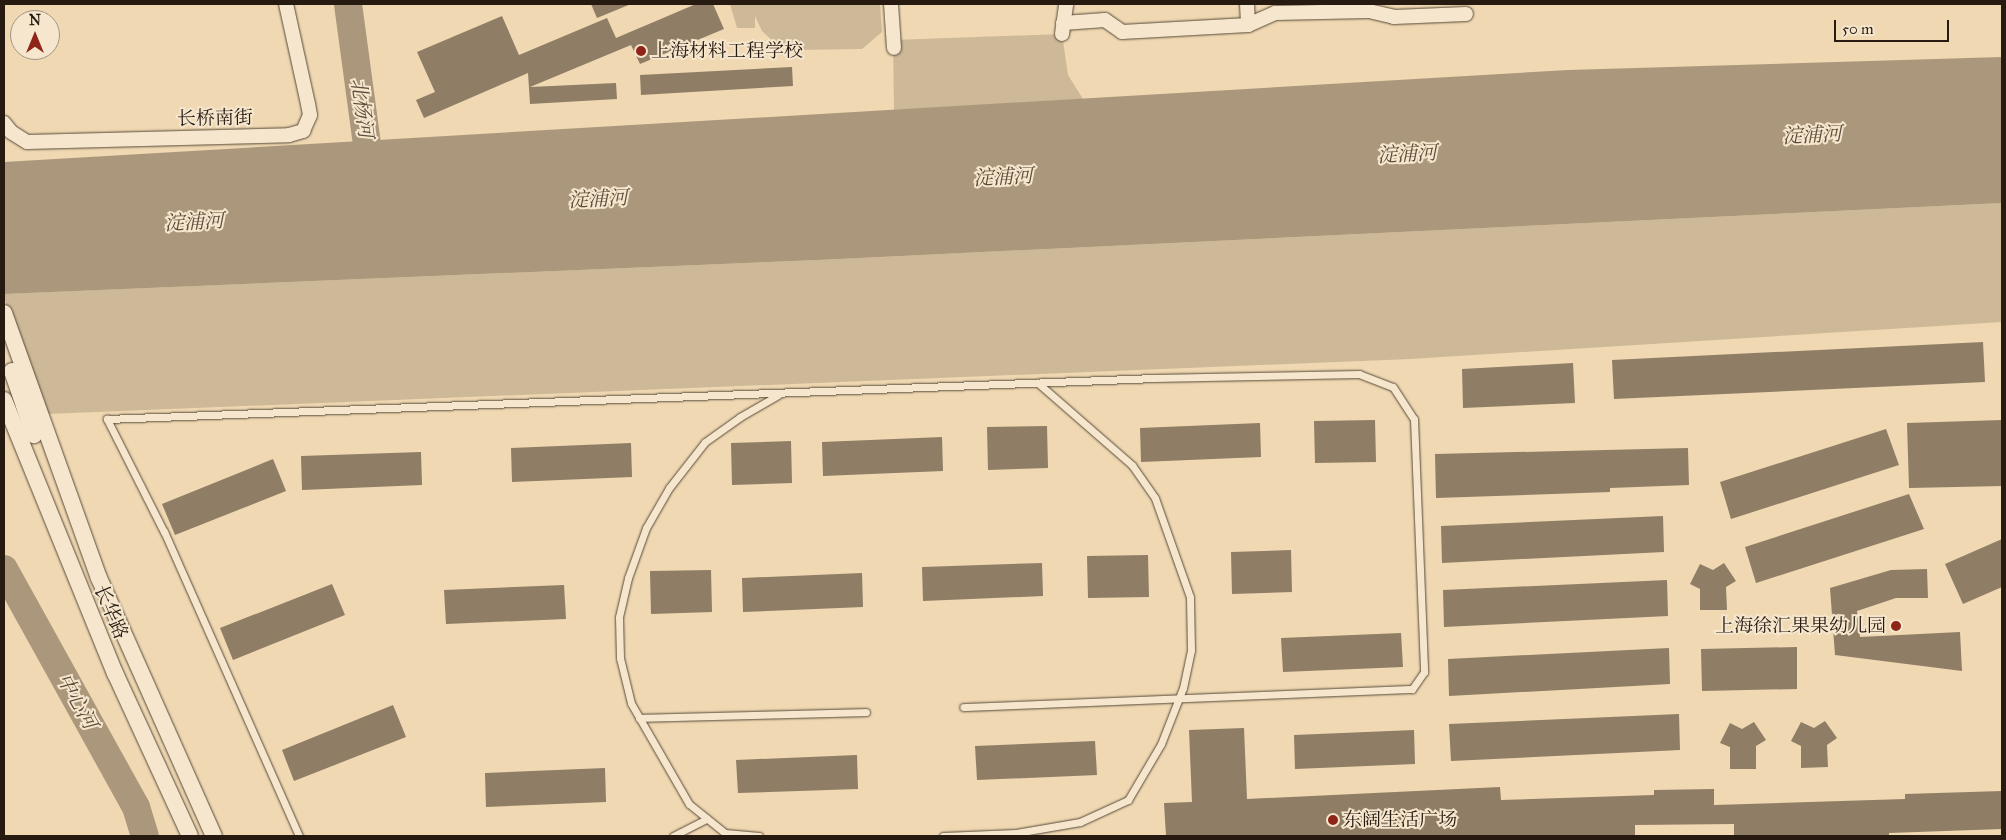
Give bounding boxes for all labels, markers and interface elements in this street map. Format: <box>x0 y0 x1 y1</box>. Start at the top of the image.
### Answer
north arrow <box>10 10 60 60</box>
scale bar <box>1836 10 1951 42</box>
text: N <box>29 12 41 29</box>
text: 50 m <box>1842 20 1874 38</box>
place label: 上海材料工程学校 <box>651 40 803 62</box>
marker: 上海材料工程学校 <box>635 45 647 57</box>
water label: 北杨河 <box>346 77 378 139</box>
street label: 长桥南街 <box>177 106 253 130</box>
water label: 淀浦河 <box>1781 121 1843 149</box>
water label: 淀浦河 <box>1376 140 1438 168</box>
water label: 淀浦河 <box>972 163 1034 191</box>
water label: 淀浦河 <box>567 185 629 213</box>
water label: 淀浦河 <box>163 208 225 236</box>
street label: 长华路 <box>89 581 133 643</box>
place label: 上海徐汇果果幼儿园 <box>1715 615 1886 637</box>
marker: 上海徐汇果果幼儿园 <box>1890 620 1902 632</box>
water label: 中心河 <box>52 669 102 733</box>
place label: 东阔生活广场 <box>1343 809 1457 831</box>
marker: 东阔生活广场 <box>1327 814 1339 826</box>

